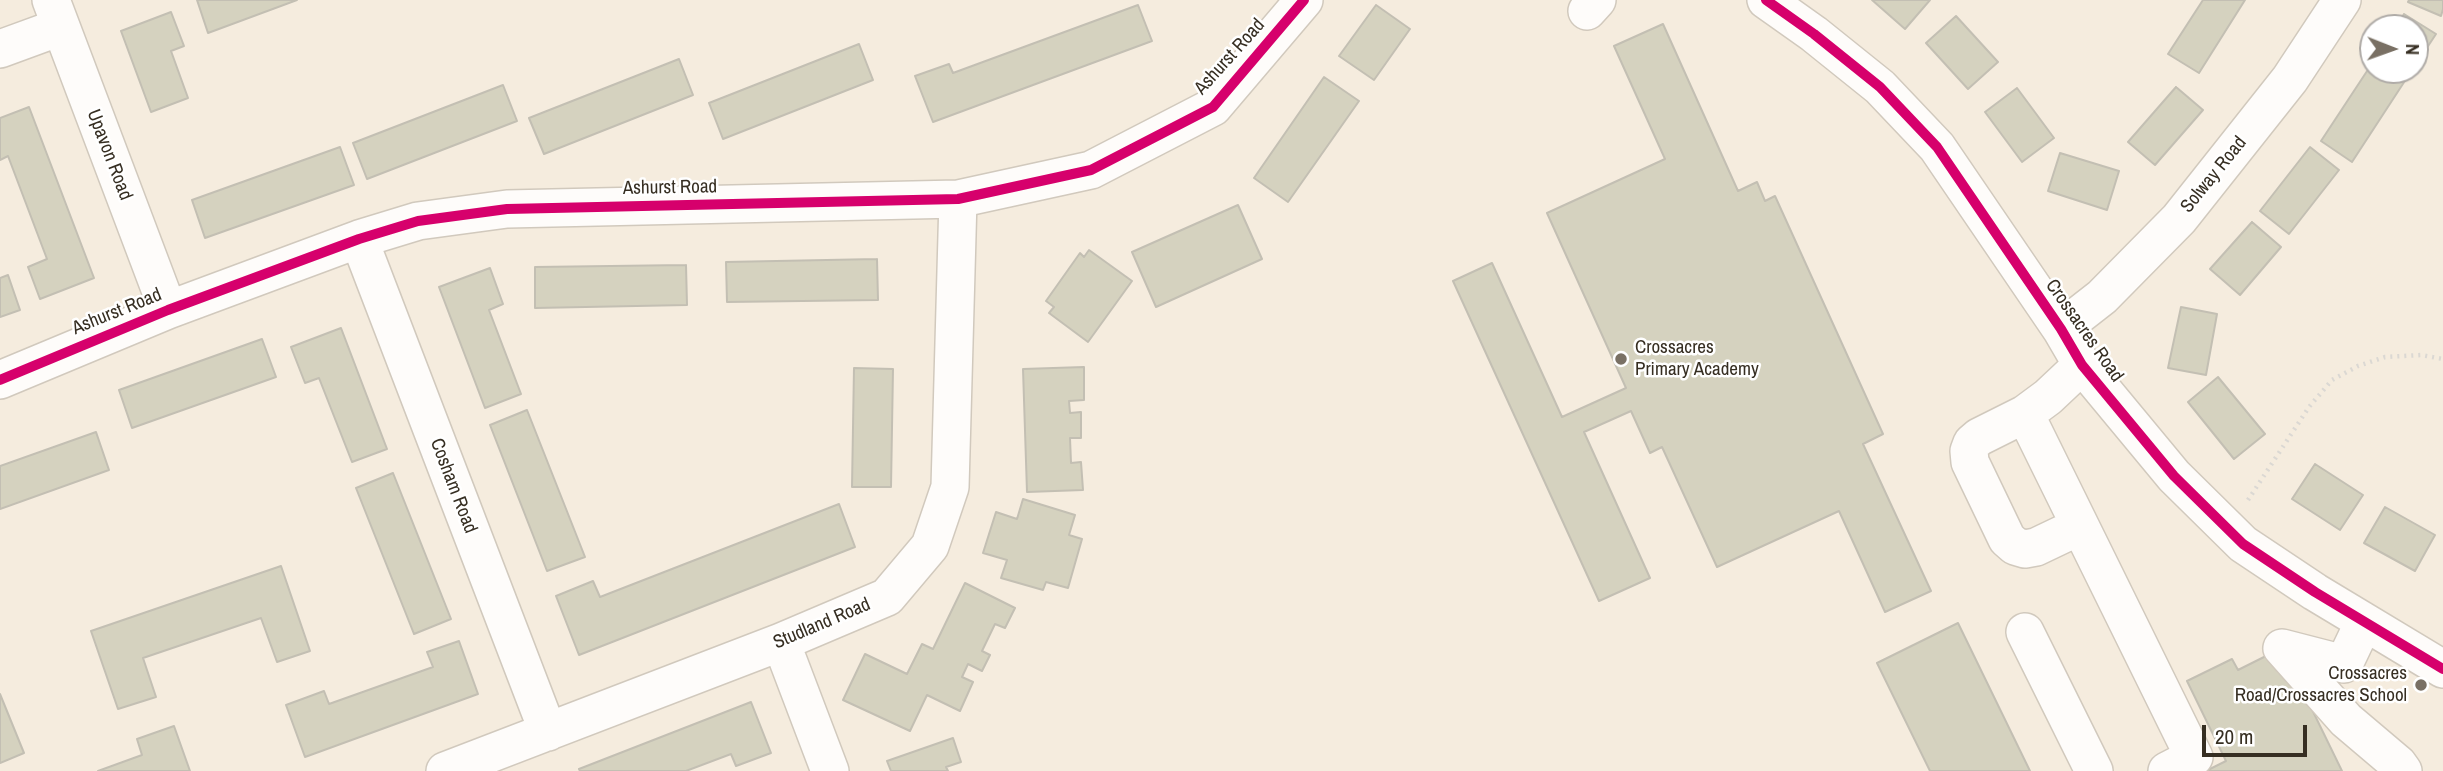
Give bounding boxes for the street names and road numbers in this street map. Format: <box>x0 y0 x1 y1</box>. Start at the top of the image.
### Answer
street label: Ashurst Road <box>1190 14 1270 100</box>
street label: Upavon Road <box>81 106 137 204</box>
street label: Solway Road <box>2176 132 2252 218</box>
street label: Ashurst Road <box>623 176 717 200</box>
street label: Crossacres Road <box>2040 275 2128 387</box>
street label: Ashurst Road <box>69 284 165 340</box>
street label: Cosham Road <box>425 435 481 537</box>
street label: Studland Road <box>770 593 874 655</box>

